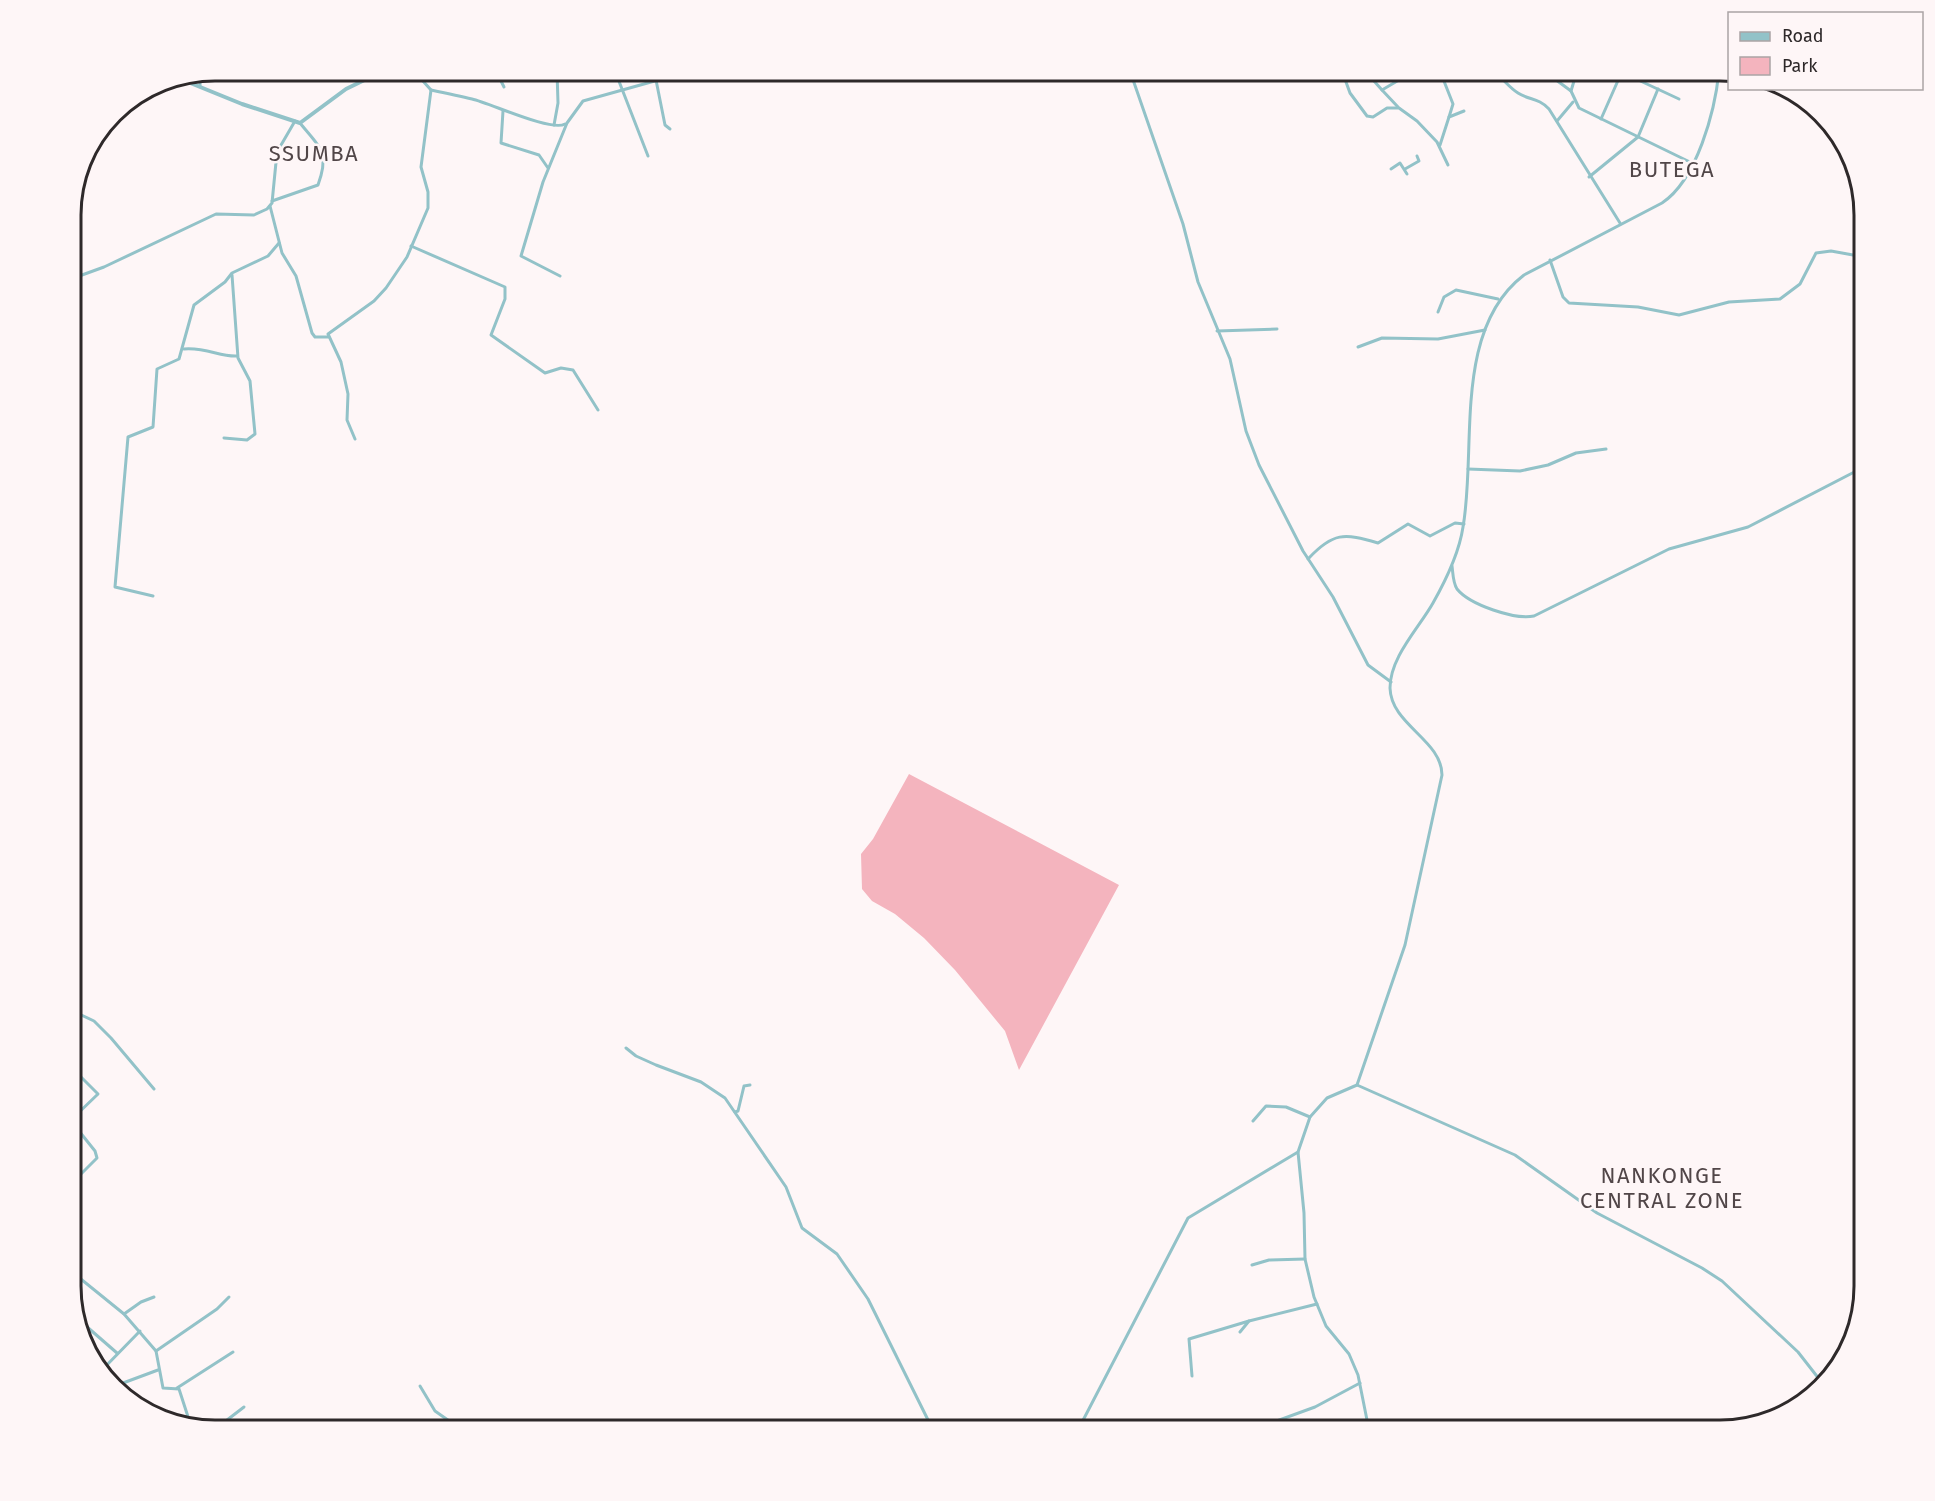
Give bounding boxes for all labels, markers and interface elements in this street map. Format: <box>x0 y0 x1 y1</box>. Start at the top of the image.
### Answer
legend <box>1728 12 1923 90</box>
text: Road <box>1782 25 1824 47</box>
text: Park <box>1782 55 1818 77</box>
district label: SSUMBA <box>269 140 359 167</box>
district label: BUTEGA <box>1629 156 1715 183</box>
district label: NANKONGE CENTRAL ZONE <box>1580 1162 1744 1214</box>

